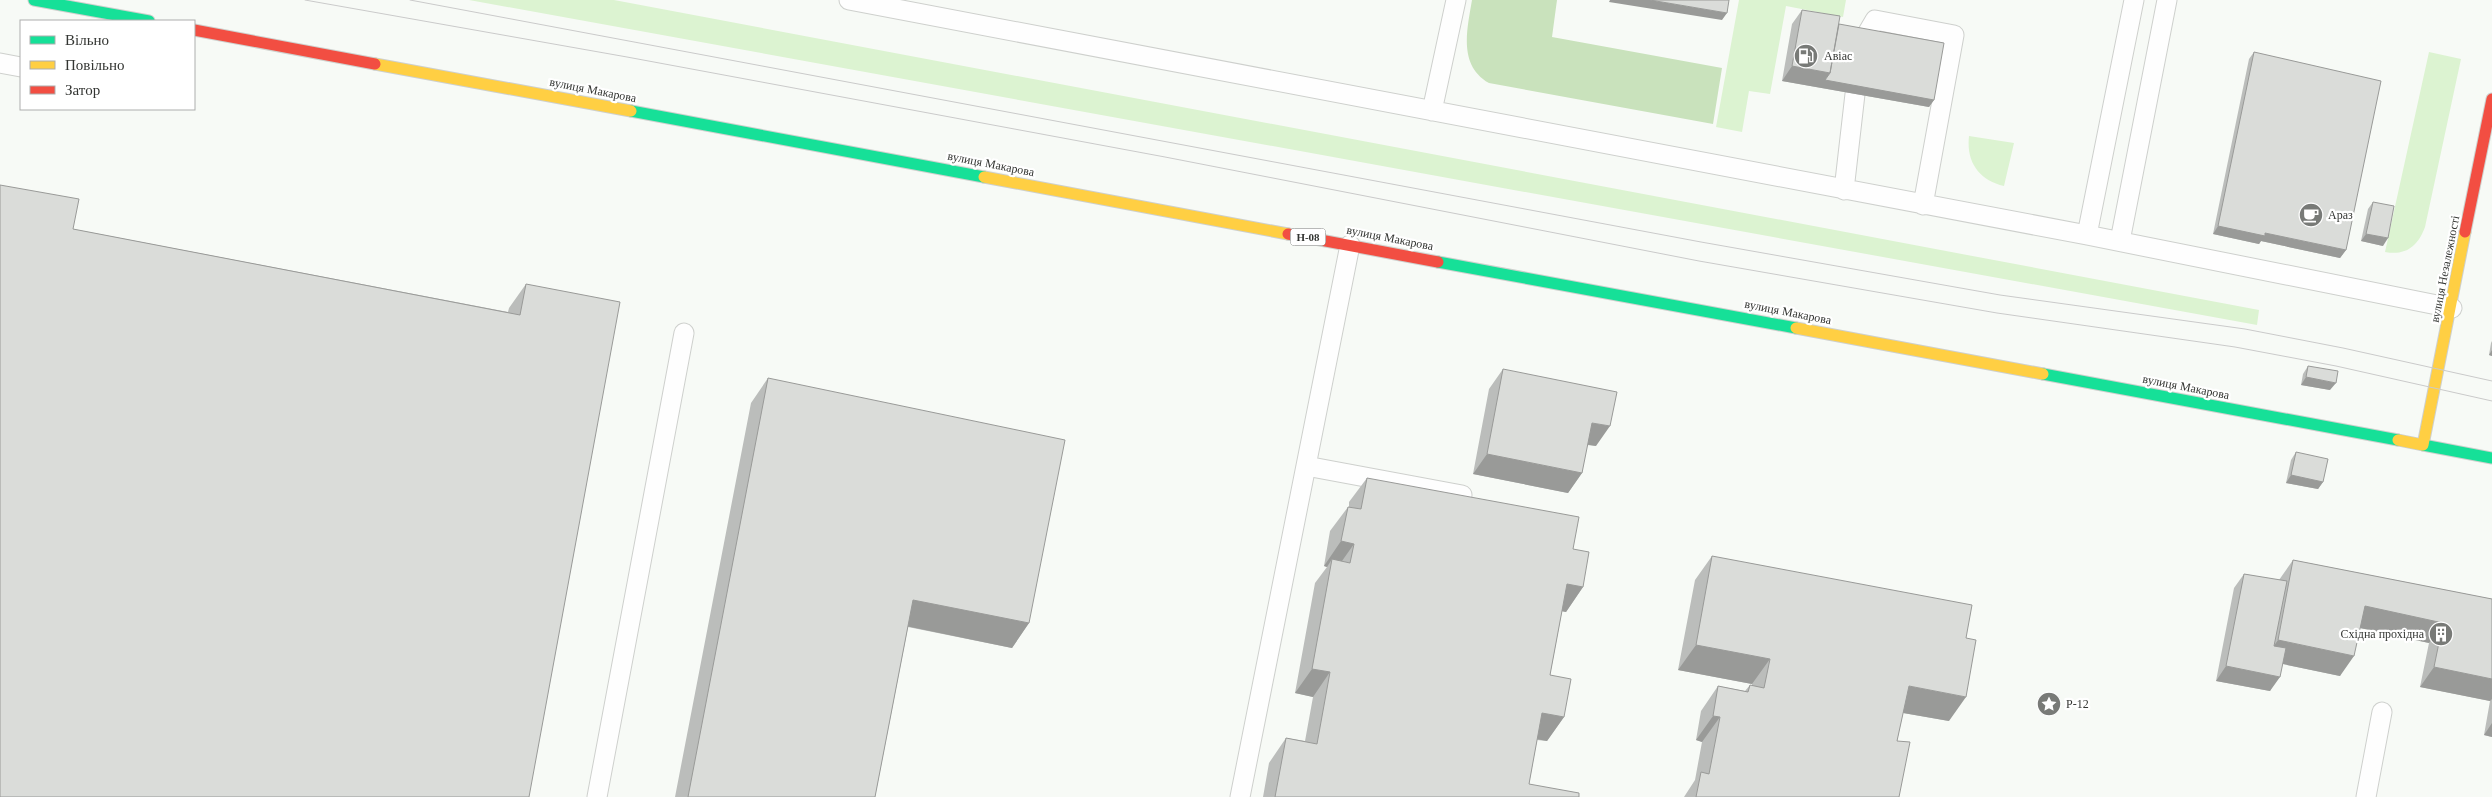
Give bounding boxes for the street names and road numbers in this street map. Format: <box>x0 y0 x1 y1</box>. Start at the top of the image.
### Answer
street label: вулиця Макарова <box>549 75 638 105</box>
street label: вулиця Макарова <box>947 149 1036 179</box>
street label: вулиця Незалежності <box>2428 214 2462 324</box>
street label: вулиця Макарова <box>1346 223 1435 253</box>
road number: Н-08 <box>1290 228 1326 246</box>
street label: вулиця Макарова <box>1744 297 1833 327</box>
street label: вулиця Макарова <box>2142 372 2231 402</box>

